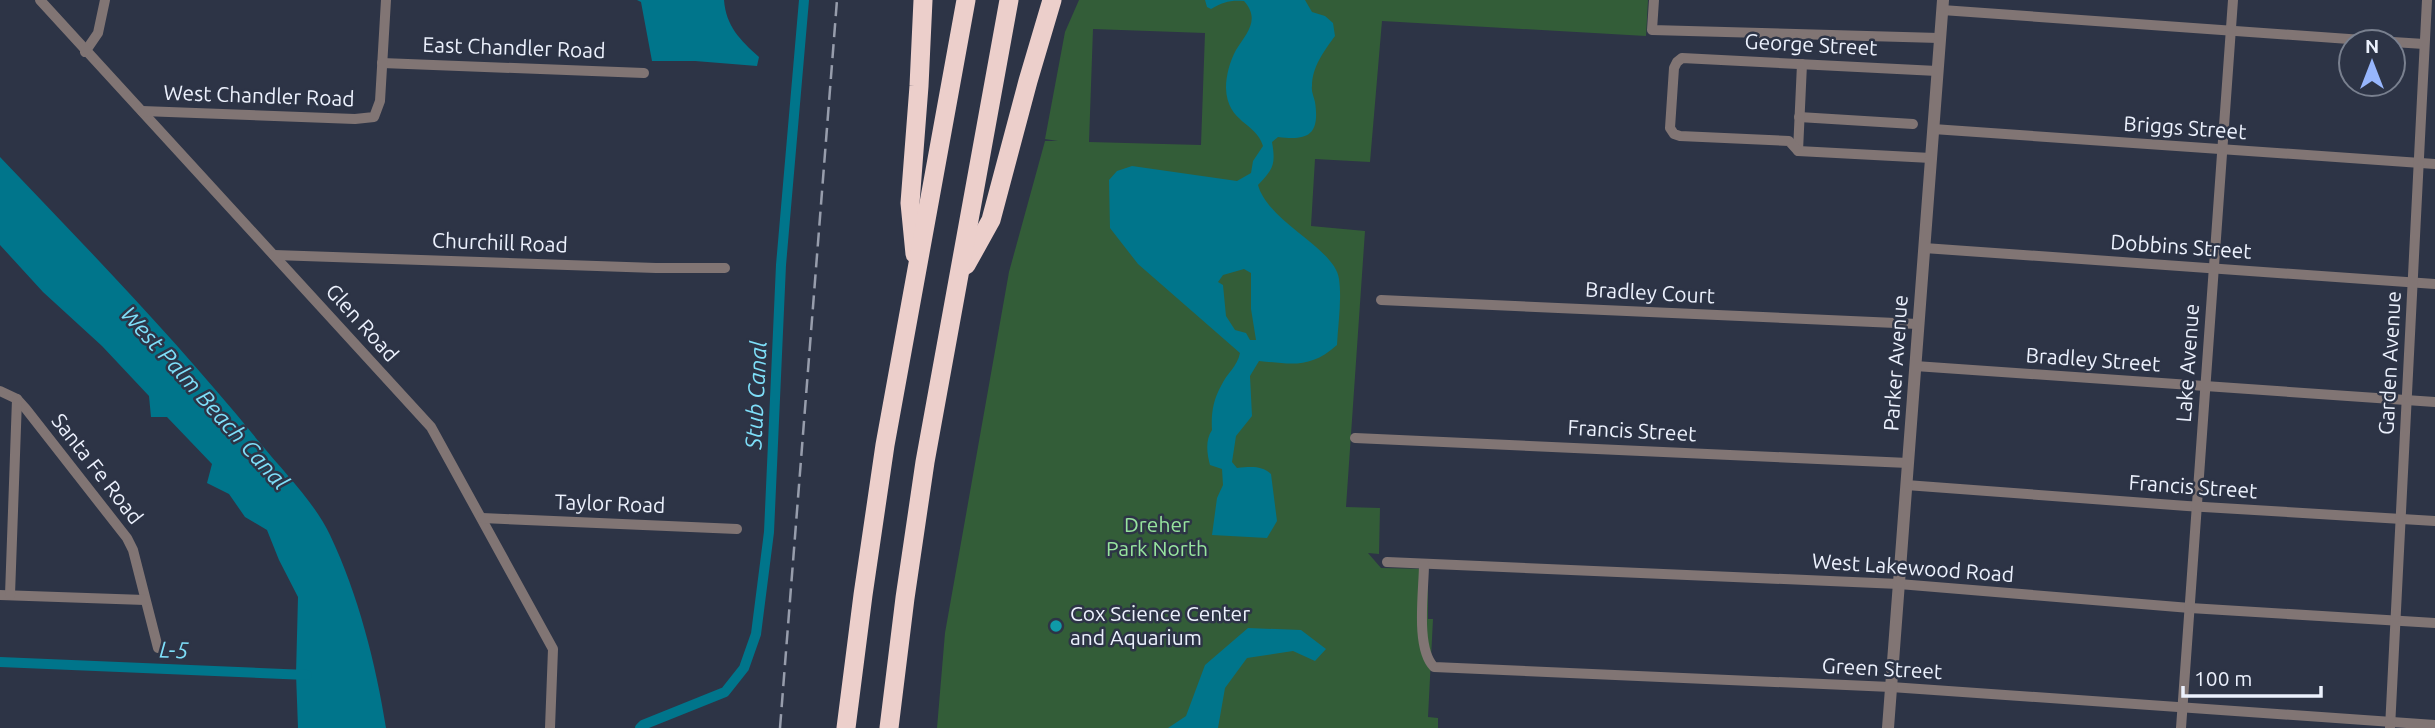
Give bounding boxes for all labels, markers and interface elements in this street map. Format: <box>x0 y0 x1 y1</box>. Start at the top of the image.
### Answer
north arrow <box>2337 28 2407 98</box>
street label: George Street <box>1744 29 1878 59</box>
street label: East Chandler Road <box>422 32 606 62</box>
text: N <box>2365 35 2379 57</box>
street label: West Chandler Road <box>163 80 355 110</box>
street label: Briggs Street <box>2123 111 2247 143</box>
street label: Churchill Road <box>432 228 568 256</box>
street label: Dobbins Street <box>2110 229 2252 263</box>
street label: Bradley Court <box>1585 277 1715 307</box>
street label: Glen Road <box>322 279 404 366</box>
street label: Garden Avenue <box>2373 290 2405 436</box>
street label: Parker Avenue <box>1878 294 1912 432</box>
water label: West Palm Beach Canal <box>117 301 294 495</box>
street label: Lake Avenue <box>2171 303 2203 423</box>
water label: Stub Canal <box>740 339 771 451</box>
street label: Bradley Street <box>2025 342 2161 376</box>
street label: Santa Fe Road <box>47 408 148 528</box>
street label: Francis Street <box>1567 415 1697 445</box>
street label: Francis Street <box>2128 470 2258 502</box>
street label: Taylor Road <box>554 489 666 517</box>
park label: Dreher Park North <box>1106 512 1208 560</box>
street label: West Lakewood Road <box>1811 548 2015 586</box>
place label: Cox Science Center and Aquarium <box>1070 601 1250 649</box>
marker: Cox Science Center and Aquarium <box>1048 618 1064 634</box>
water label: L-5 <box>159 636 189 663</box>
street label: Green Street <box>1821 653 1943 683</box>
scale bar <box>2183 654 2321 698</box>
text: 100 m <box>2194 666 2252 690</box>

